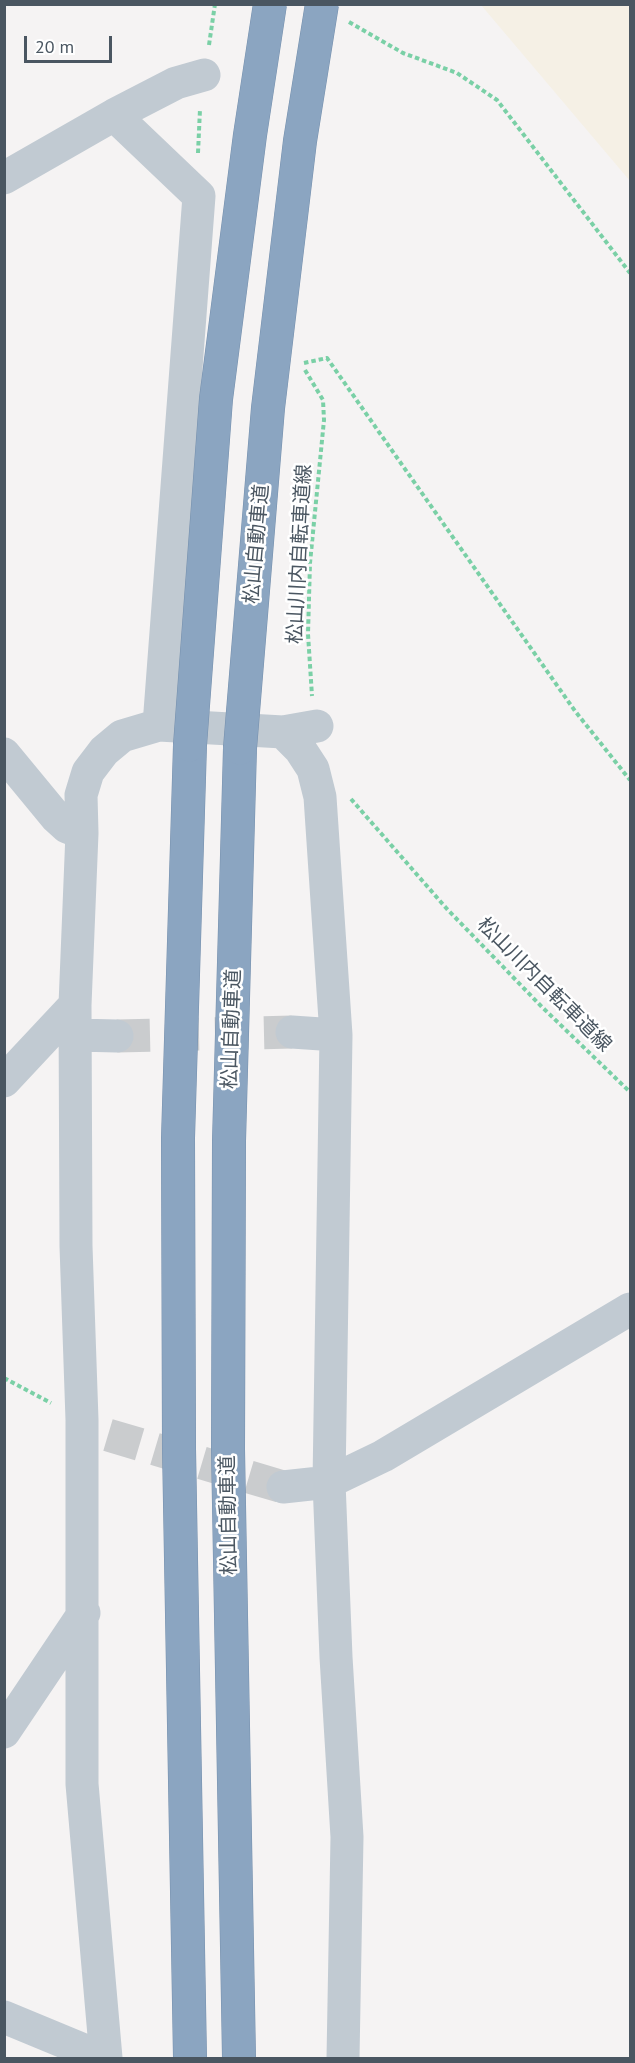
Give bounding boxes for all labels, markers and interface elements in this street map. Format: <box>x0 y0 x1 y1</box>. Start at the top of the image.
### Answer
scale bar <box>27 24 116 62</box>
text: 20 m <box>35 35 74 58</box>
street label: 松山川内自転車道線 <box>283 463 317 645</box>
street label: 松山自動車道 <box>240 483 274 605</box>
street label: 松山川内自転車道線 <box>472 913 616 1057</box>
street label: 松山自動車道 <box>218 969 246 1089</box>
street label: 松山自動車道 <box>216 1455 242 1575</box>

